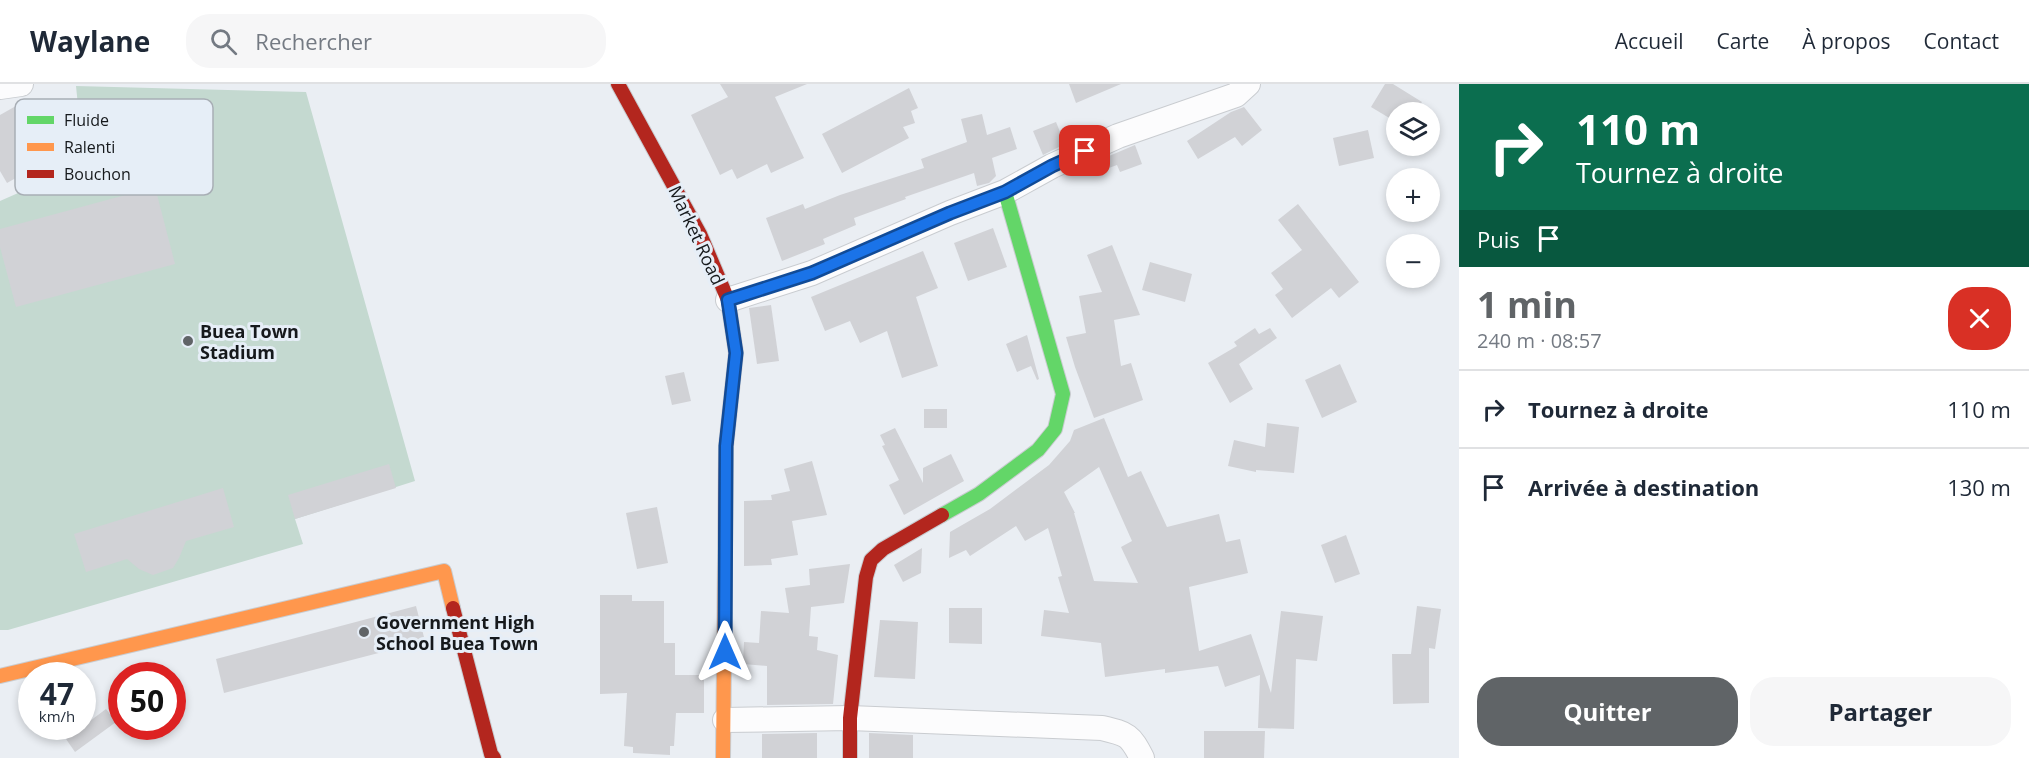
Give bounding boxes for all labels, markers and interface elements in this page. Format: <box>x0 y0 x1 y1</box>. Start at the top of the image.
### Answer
search box <box>186 14 606 68</box>
text: Waylane <box>30 22 150 60</box>
icon: search <box>207 25 240 58</box>
text: Rechercher <box>255 26 372 56</box>
text: Accueil <box>1615 27 1683 55</box>
text: Carte <box>1716 27 1769 55</box>
text: À propos <box>1802 27 1891 55</box>
text: Contact <box>1924 27 1999 55</box>
legend <box>15 99 213 195</box>
text: 110 m <box>1576 100 1700 157</box>
map controls <box>1386 102 1440 288</box>
button: layers <box>1386 102 1440 156</box>
icon: right <box>1477 108 1555 186</box>
text: Fluide <box>64 109 109 131</box>
pin <box>1059 125 1110 176</box>
icon: arrive <box>1068 134 1101 167</box>
text: Ralenti <box>64 136 115 158</box>
text: Tournez à droite <box>1576 154 1784 191</box>
text: Bouchon <box>64 163 131 185</box>
button: + <box>1386 168 1440 222</box>
street label: Market Road <box>663 181 731 289</box>
icon: arrive <box>1532 222 1565 255</box>
text: Puis <box>1477 224 1520 254</box>
button: − <box>1386 234 1440 288</box>
text: 1 min <box>1477 280 1577 329</box>
button: close <box>1948 287 2011 350</box>
place label: Buea Town Stadium <box>200 319 299 364</box>
text: 240 m · 08:57 <box>1477 327 1602 354</box>
marker: Buea Town Stadium <box>181 334 195 348</box>
icon: right <box>1477 393 1510 426</box>
text: Tournez à droite <box>1528 394 1709 424</box>
text: 110 m <box>1947 394 2011 424</box>
icon: arrive <box>1477 471 1510 504</box>
text: Arrivée à destination <box>1528 472 1759 502</box>
text: 130 m <box>1947 472 2011 502</box>
place label: Government High School Buea Town <box>376 610 538 655</box>
position arrow <box>693 620 757 684</box>
marker: Government High School Buea Town <box>357 625 371 639</box>
speed limit sign: 50 <box>108 662 186 740</box>
text: 47 <box>40 673 74 714</box>
button: Quitter <box>1477 677 1738 746</box>
button: Partager <box>1750 677 2011 746</box>
text: km/h <box>39 706 75 726</box>

